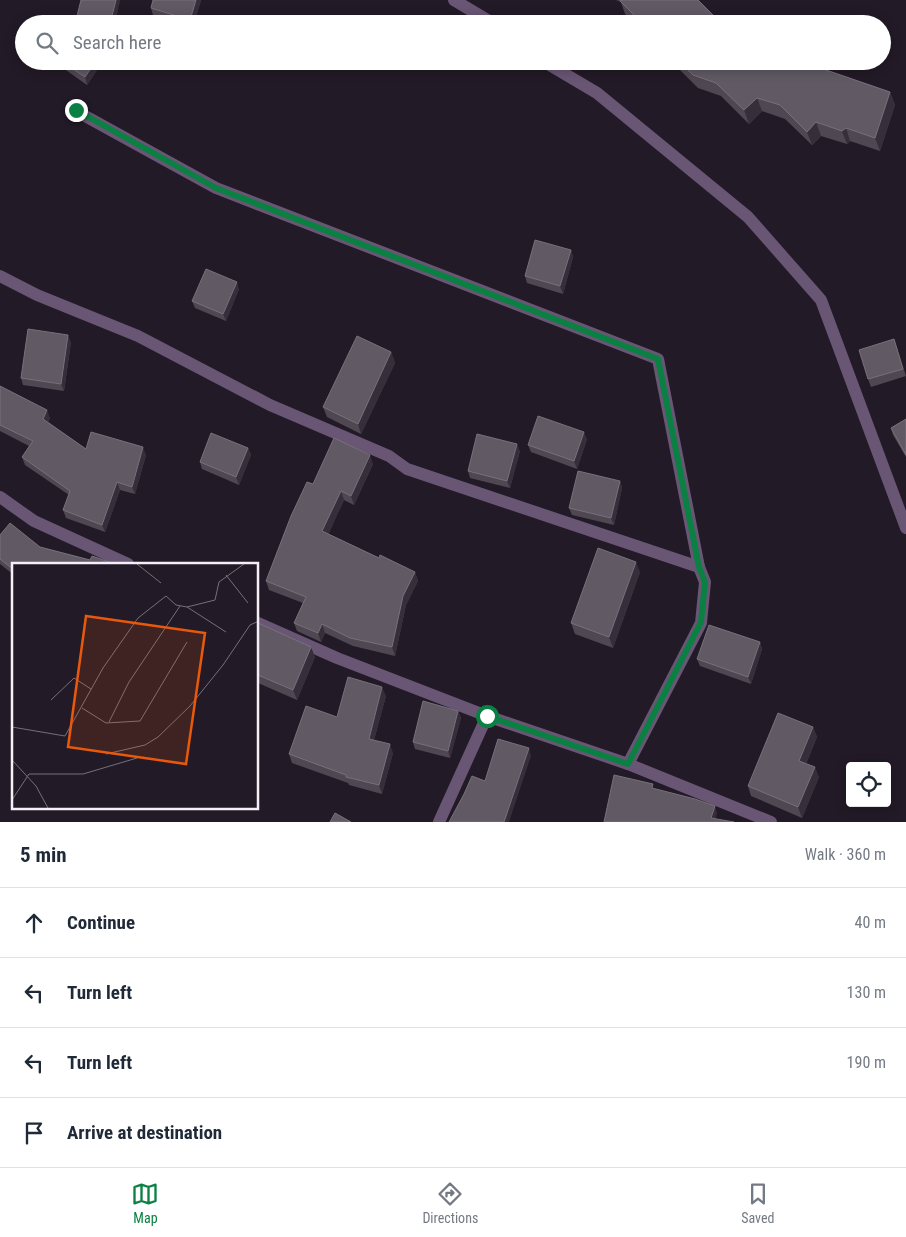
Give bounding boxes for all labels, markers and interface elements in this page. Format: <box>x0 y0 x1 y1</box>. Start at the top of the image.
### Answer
search box <box>15 15 891 70</box>
icon: search <box>33 29 61 57</box>
text: Search here <box>73 31 161 54</box>
route end <box>65 99 88 122</box>
inset map <box>12 563 259 810</box>
route start <box>476 705 499 728</box>
map controls <box>846 762 891 807</box>
button: locate <box>846 762 891 807</box>
text: 5 min <box>20 843 67 867</box>
text: Walk · 360 m <box>805 845 886 864</box>
icon: ahead <box>20 909 48 937</box>
text: Continue <box>67 911 135 934</box>
text: 40 m <box>854 913 886 932</box>
icon: left <box>20 979 48 1007</box>
text: Turn left <box>67 981 132 1004</box>
text: 130 m <box>847 983 886 1002</box>
icon: left <box>20 1049 48 1077</box>
text: Turn left <box>67 1051 132 1074</box>
text: 190 m <box>847 1053 886 1072</box>
icon: arrive <box>20 1119 48 1147</box>
text: Arrive at destination <box>67 1121 222 1144</box>
tab: Map <box>131 1180 159 1226</box>
tab: Directions <box>422 1180 478 1226</box>
tab: Saved <box>741 1180 775 1226</box>

